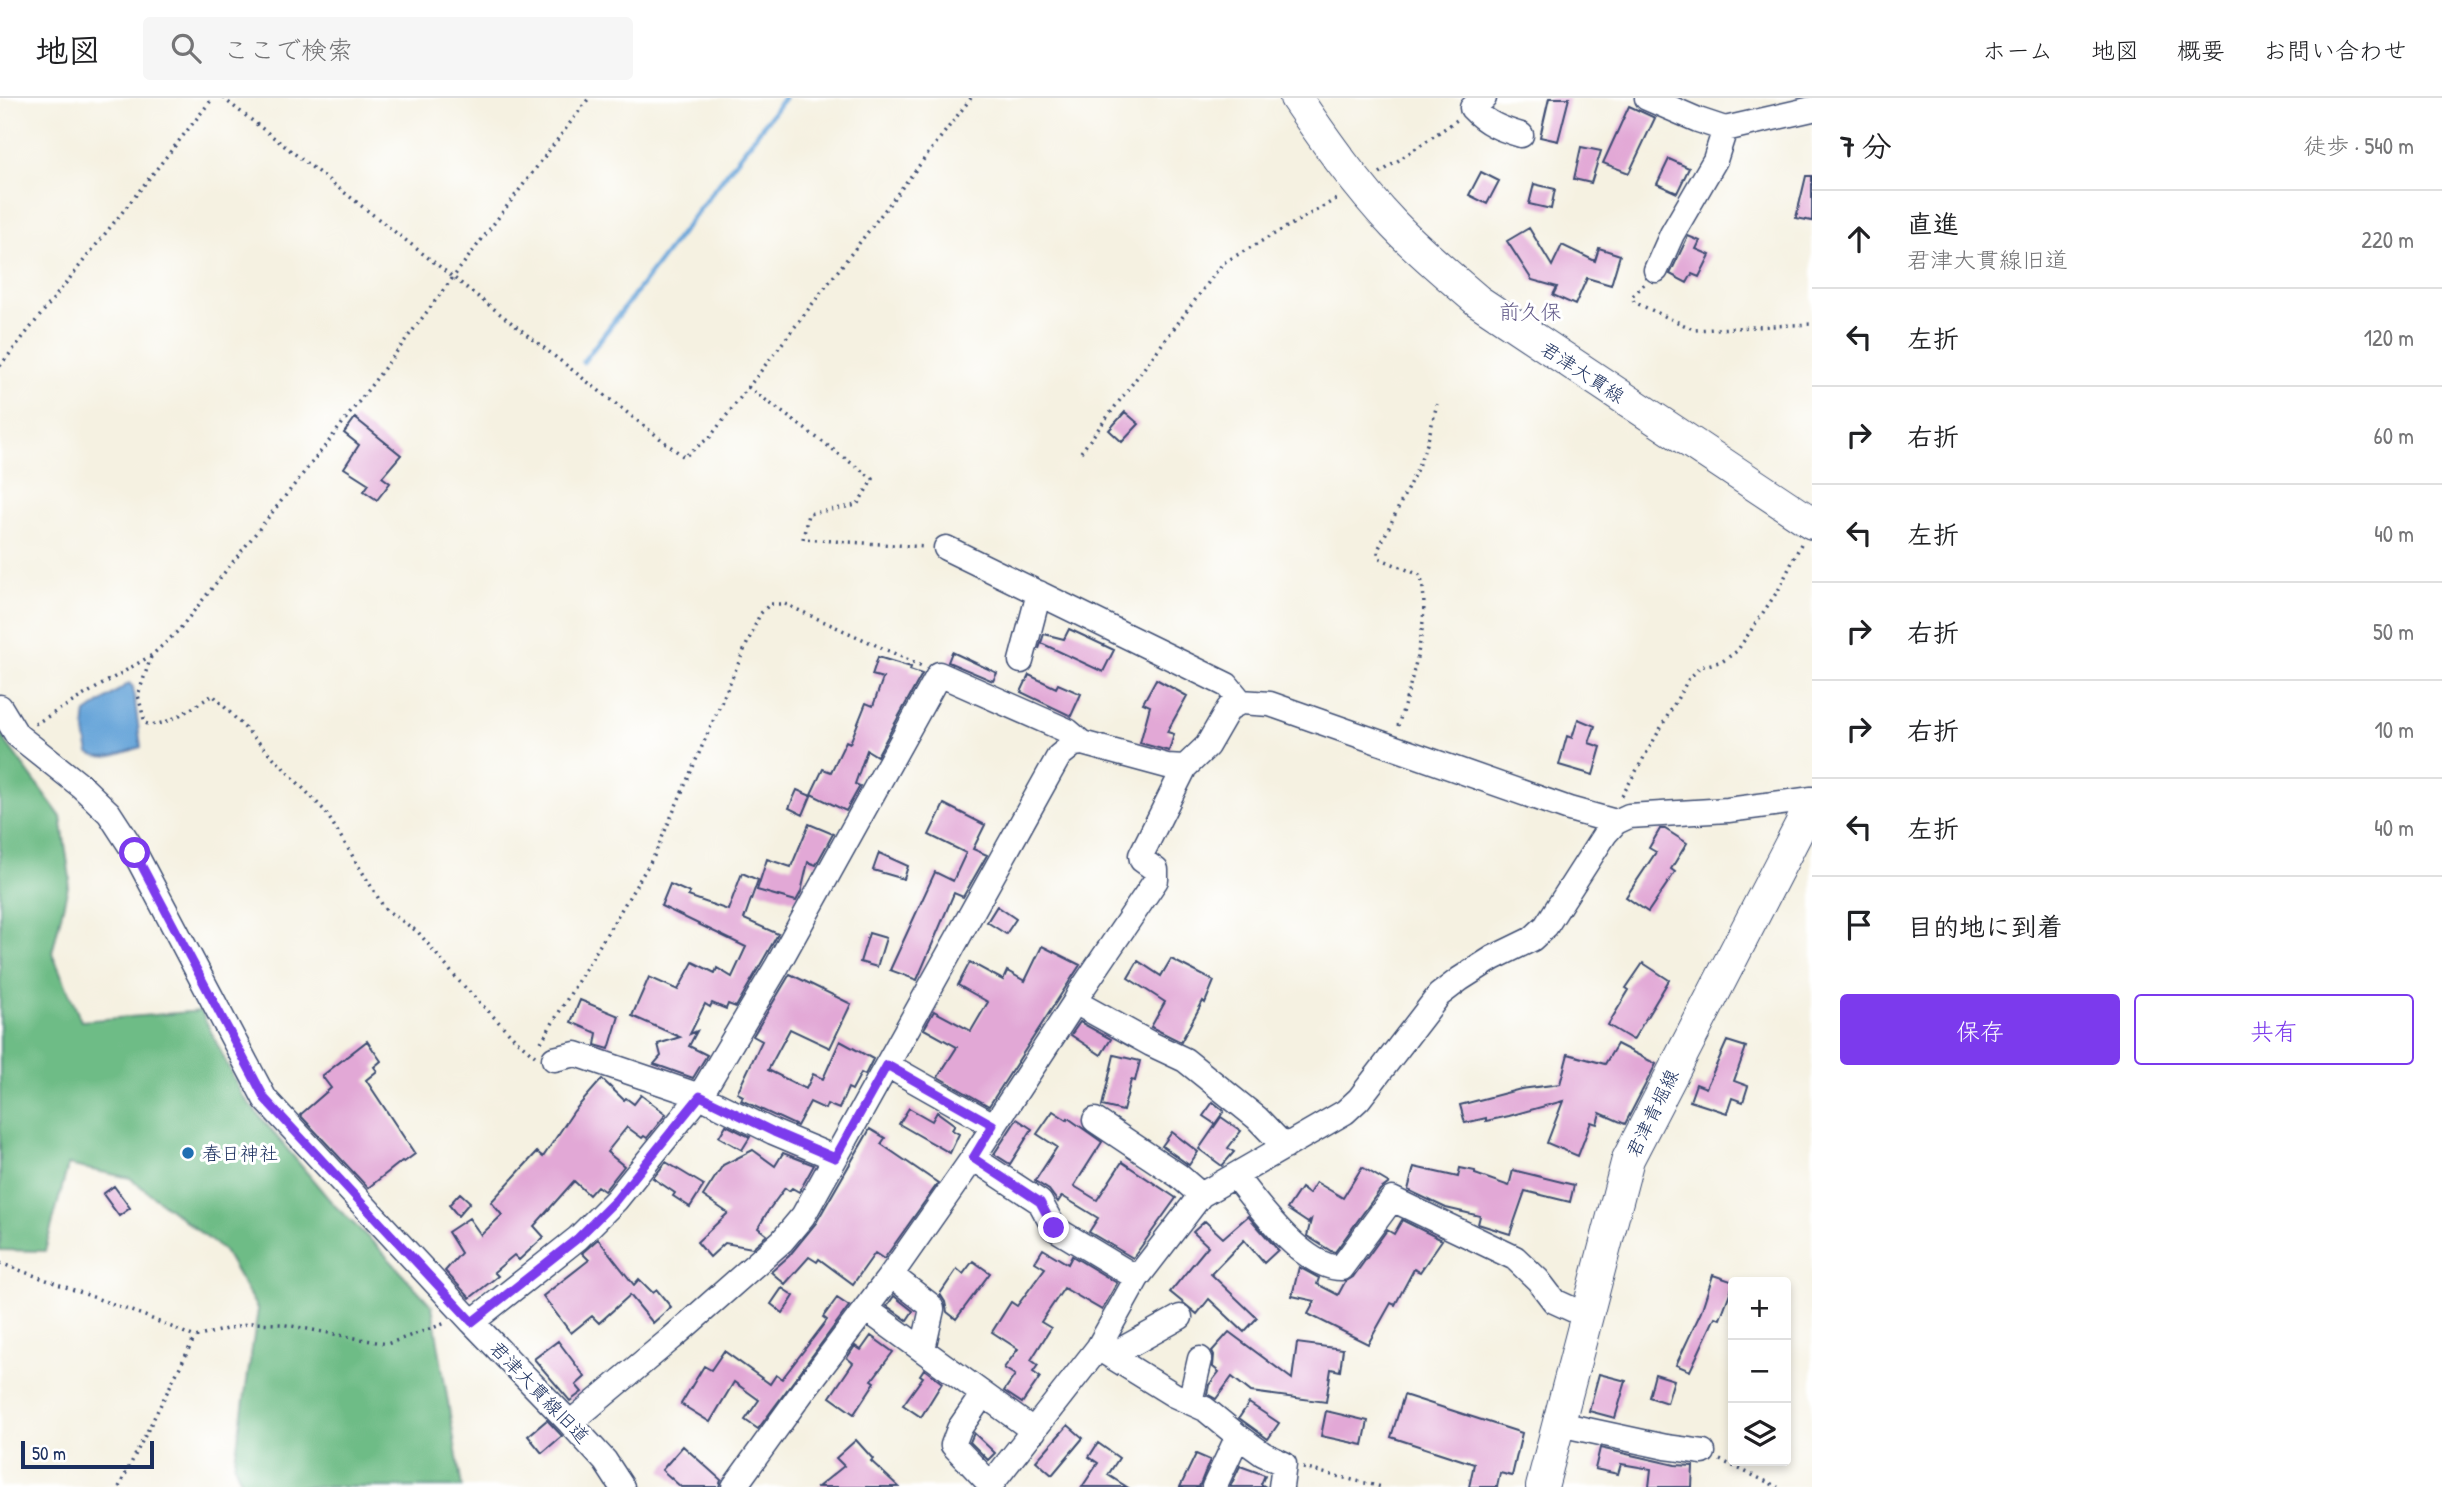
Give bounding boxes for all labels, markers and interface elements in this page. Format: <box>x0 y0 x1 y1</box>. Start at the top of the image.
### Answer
search box <box>143 17 633 80</box>
text: 地図 <box>35 28 101 72</box>
icon: search <box>167 29 205 67</box>
text: ここで検索 <box>223 32 353 67</box>
text: ホーム <box>1982 34 2053 66</box>
text: 地図 <box>2091 34 2139 66</box>
text: 概要 <box>2177 34 2225 66</box>
text: お問い合わせ <box>2263 34 2407 66</box>
text: 7 分 <box>1840 126 1892 166</box>
text: 徒歩 · 540 m <box>2303 130 2414 161</box>
text: 直進 <box>1907 206 1959 241</box>
icon: ahead <box>1840 220 1878 258</box>
text: 220 m <box>2361 224 2414 255</box>
text: 君津大貫線旧道 <box>1907 244 2068 275</box>
district label: 前久保 <box>1499 297 1562 326</box>
icon: left <box>1840 318 1878 356</box>
text: 左折 <box>1907 321 1959 356</box>
text: 120 m <box>2364 322 2414 353</box>
street label: 君津大貫線 <box>1536 335 1630 409</box>
icon: right <box>1840 416 1878 454</box>
text: 右折 <box>1907 419 1959 454</box>
text: 60 m <box>2374 420 2414 451</box>
icon: left <box>1840 514 1878 552</box>
text: 左折 <box>1907 517 1959 552</box>
text: 40 m <box>2374 518 2414 549</box>
icon: right <box>1840 612 1878 650</box>
text: 右折 <box>1907 615 1959 650</box>
text: 50 m <box>2373 616 2414 647</box>
icon: right <box>1840 710 1878 748</box>
text: 右折 <box>1907 713 1959 748</box>
text: 10 m <box>2374 714 2414 745</box>
icon: left <box>1840 808 1878 846</box>
text: 左折 <box>1907 811 1959 846</box>
text: 40 m <box>2374 812 2414 843</box>
route start <box>119 837 150 868</box>
icon: arrive <box>1840 906 1878 944</box>
text: 目的地に到着 <box>1907 909 2063 944</box>
button: 保存 <box>1840 994 2120 1065</box>
button: 共有 <box>2134 994 2414 1065</box>
street label: 君津青堀線 <box>1619 1065 1685 1161</box>
place label: 春日神社 <box>202 1140 278 1166</box>
marker: 春日神社 <box>180 1145 196 1161</box>
route end <box>1038 1212 1069 1243</box>
map controls <box>1728 1277 1791 1466</box>
button: + <box>1728 1277 1791 1340</box>
street label: 君津大貫線旧道 <box>484 1335 596 1449</box>
button: − <box>1728 1340 1791 1403</box>
button: layers <box>1728 1403 1791 1466</box>
scale bar <box>21 1438 154 1470</box>
text: 50 m <box>32 1440 66 1466</box>

